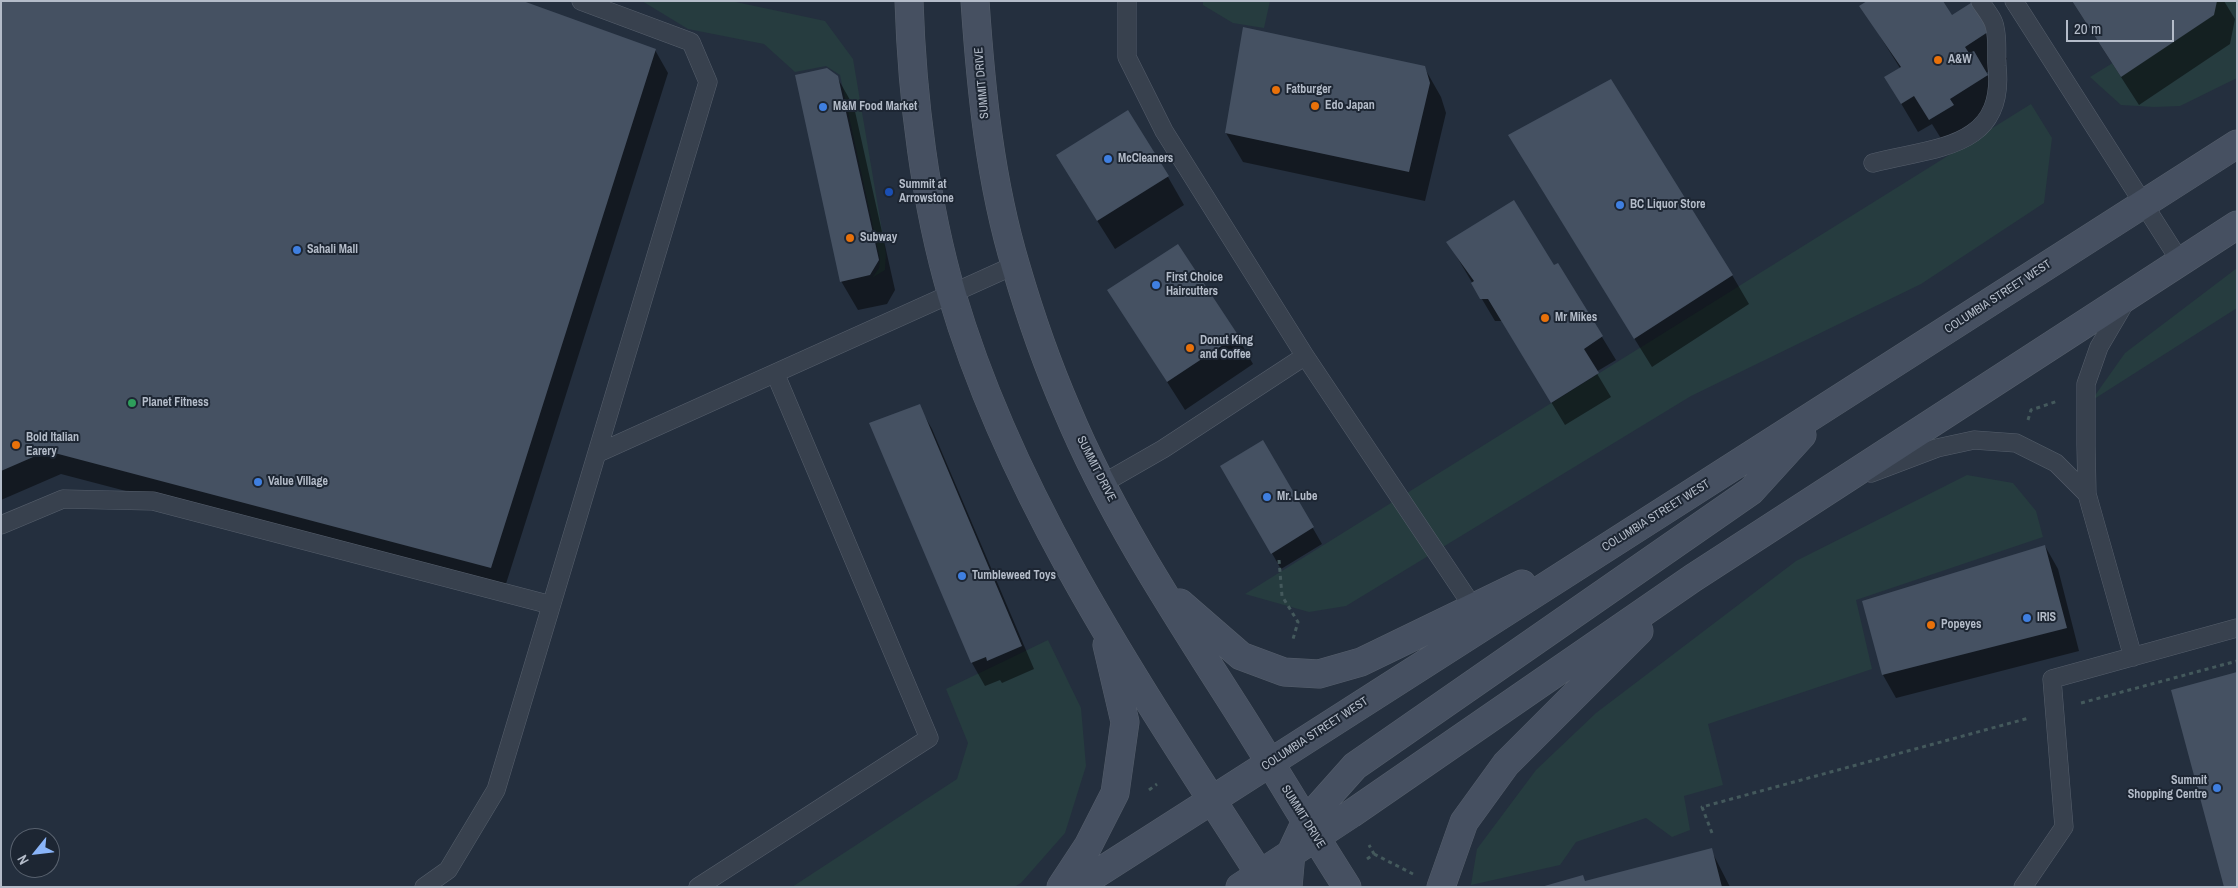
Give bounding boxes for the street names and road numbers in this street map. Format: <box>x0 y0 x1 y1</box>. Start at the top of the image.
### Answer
street label: SUMMIT DRIVE <box>972 47 992 119</box>
street label: COLUMBIA STREET WEST <box>1942 257 2054 337</box>
street label: SUMMIT DRIVE <box>1073 434 1119 504</box>
street label: COLUMBIA STREET WEST <box>1600 477 1712 555</box>
street label: COLUMBIA STREET WEST <box>1259 694 1371 774</box>
street label: SUMMIT DRIVE <box>1278 783 1328 851</box>

